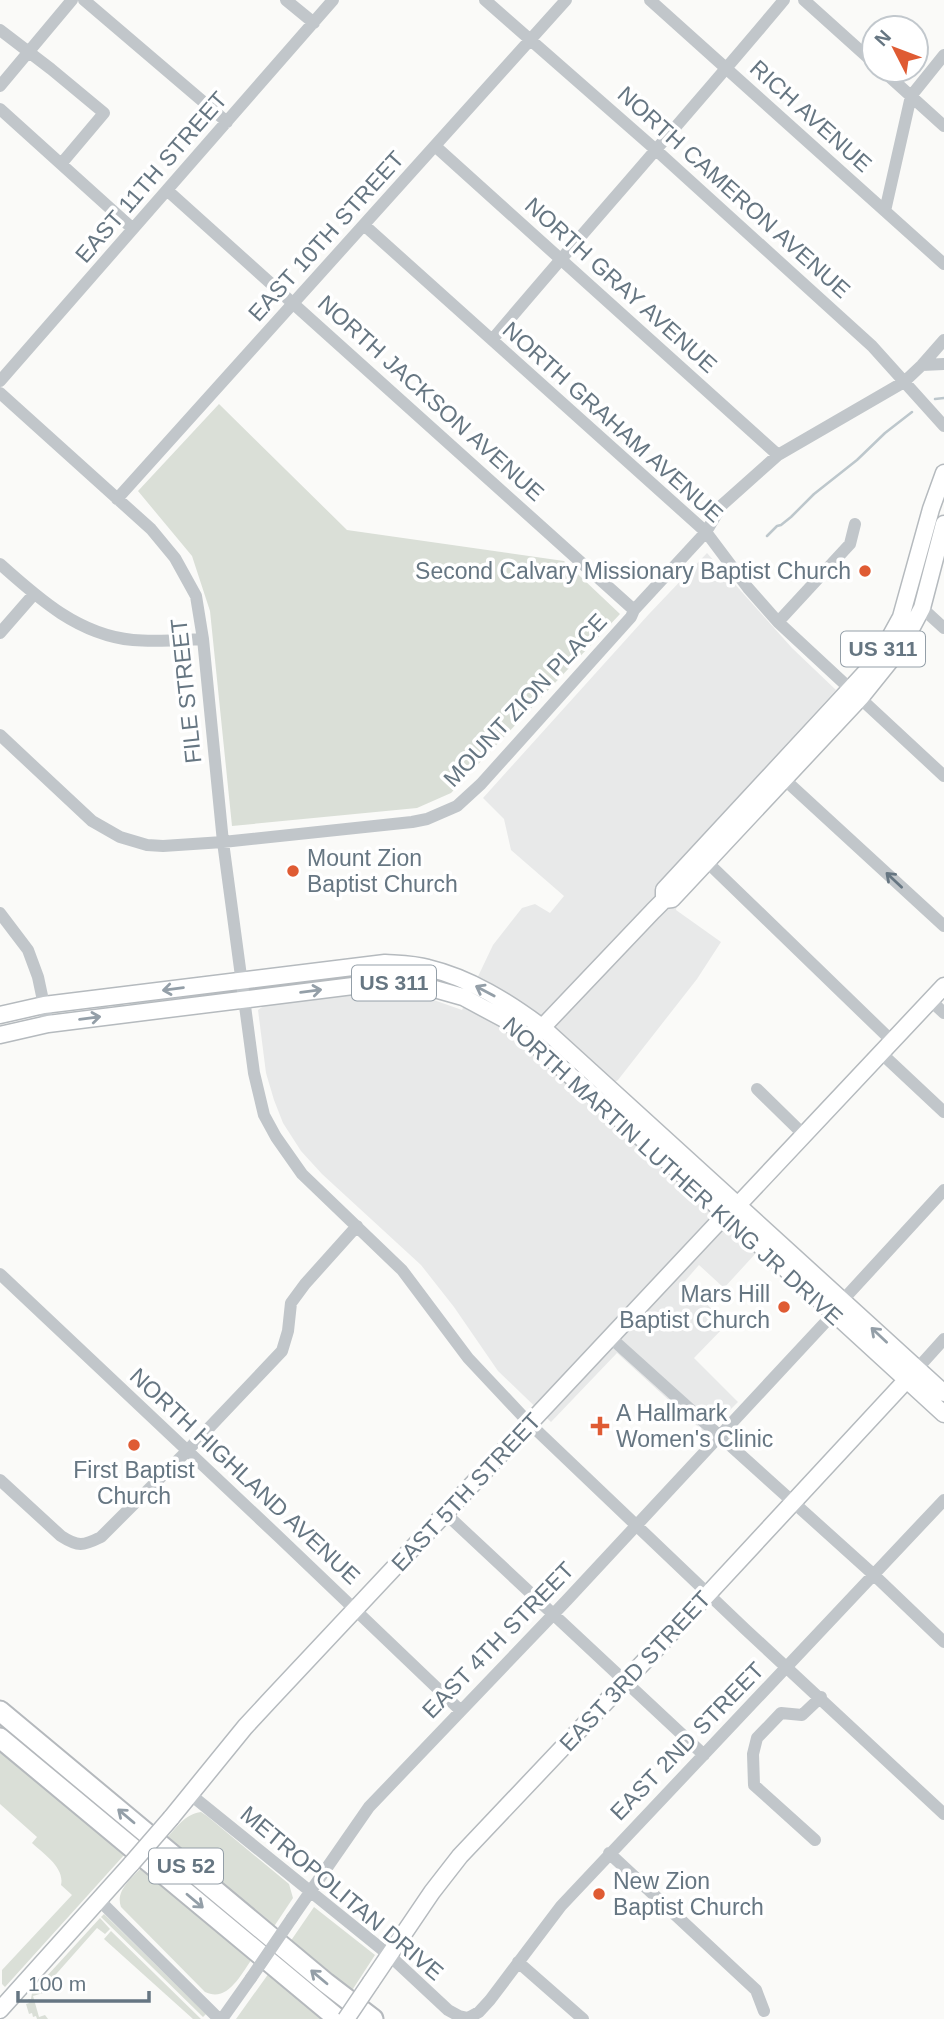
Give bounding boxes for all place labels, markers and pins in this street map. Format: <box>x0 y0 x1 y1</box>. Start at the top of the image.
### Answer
place label: Second Calvary Missionary Baptist Church <box>415 558 851 584</box>
marker: Second Calvary Missionary Baptist Church <box>857 563 873 579</box>
place label: Mount Zion Baptist Church <box>307 845 458 897</box>
marker: Mount Zion Baptist Church <box>285 863 301 879</box>
place label: Mars Hill Baptist Church <box>619 1281 770 1333</box>
marker: Mars Hill Baptist Church <box>776 1299 792 1315</box>
place label: A Hallmark Women's Clinic <box>616 1400 773 1452</box>
marker: A Hallmark Women's Clinic <box>590 1416 610 1436</box>
marker: First Baptist Church <box>126 1437 142 1453</box>
place label: First Baptist Church <box>73 1457 195 1509</box>
place label: New Zion Baptist Church <box>613 1868 764 1920</box>
marker: New Zion Baptist Church <box>591 1886 607 1902</box>

